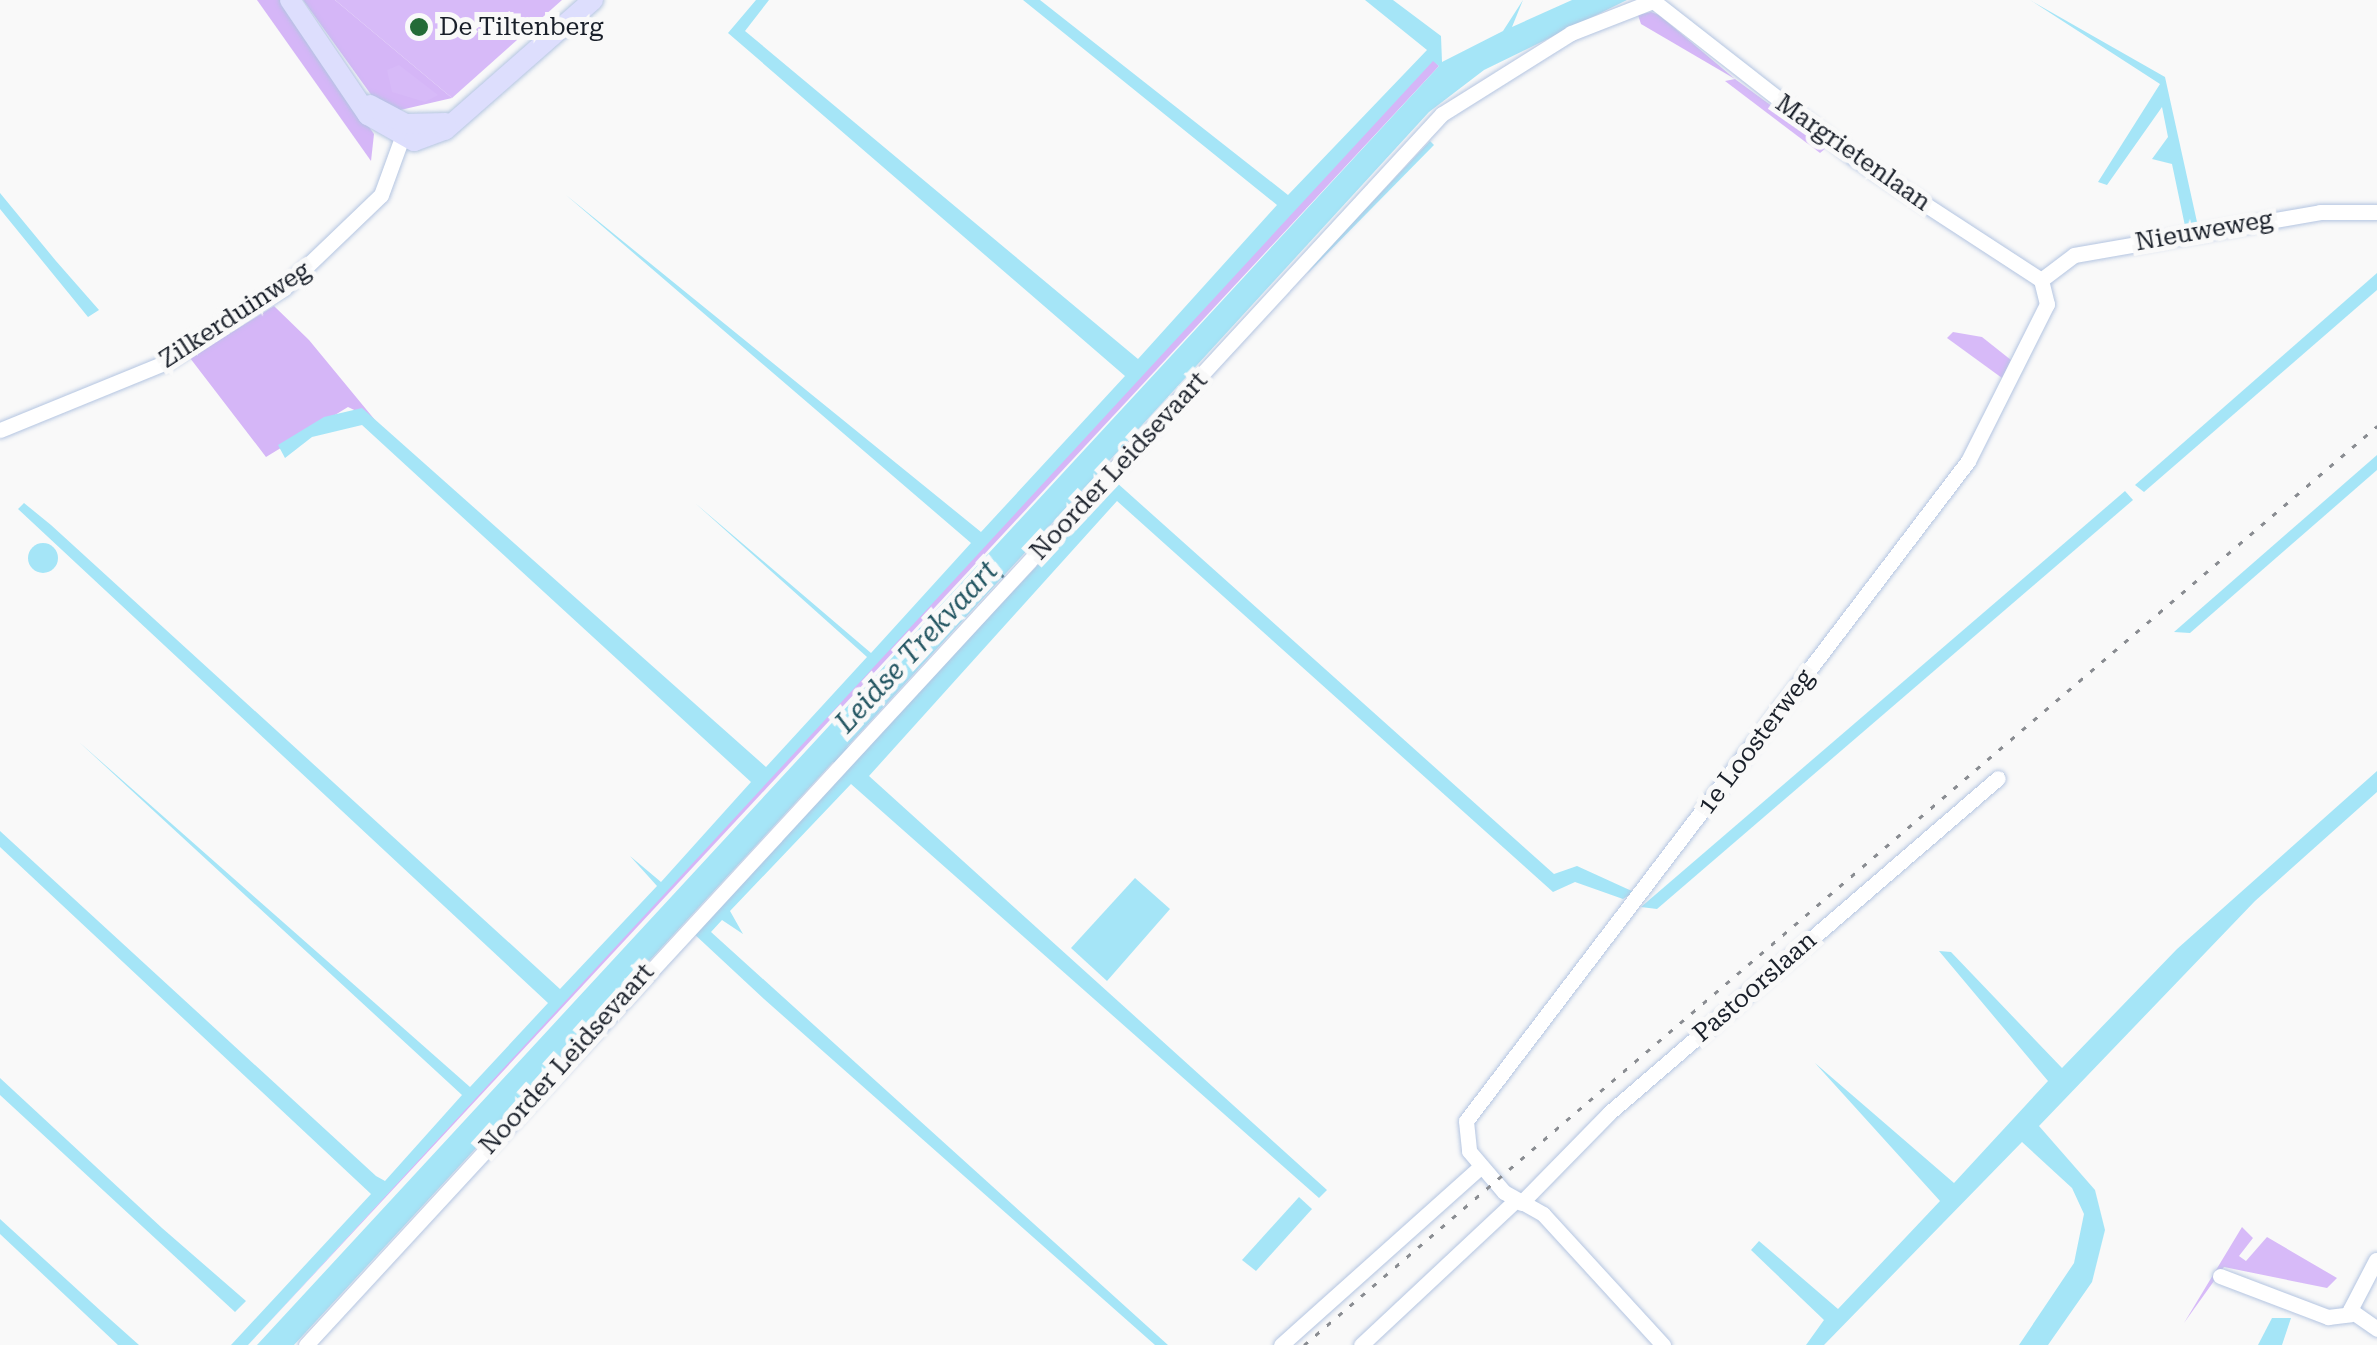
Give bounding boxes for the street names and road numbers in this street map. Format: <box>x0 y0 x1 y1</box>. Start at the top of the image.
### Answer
street label: Margrietenlaan <box>1770 88 1936 218</box>
street label: Nieuweweg <box>2133 204 2275 258</box>
street label: Zilkerduinweg <box>154 255 316 375</box>
street label: Noorder Leidsevaart <box>1024 366 1214 566</box>
street label: 1e Loosterweg <box>1692 664 1820 820</box>
street label: Pastoorslaan <box>1687 925 1823 1049</box>
street label: Noorder Leidsevaart <box>473 957 661 1161</box>

